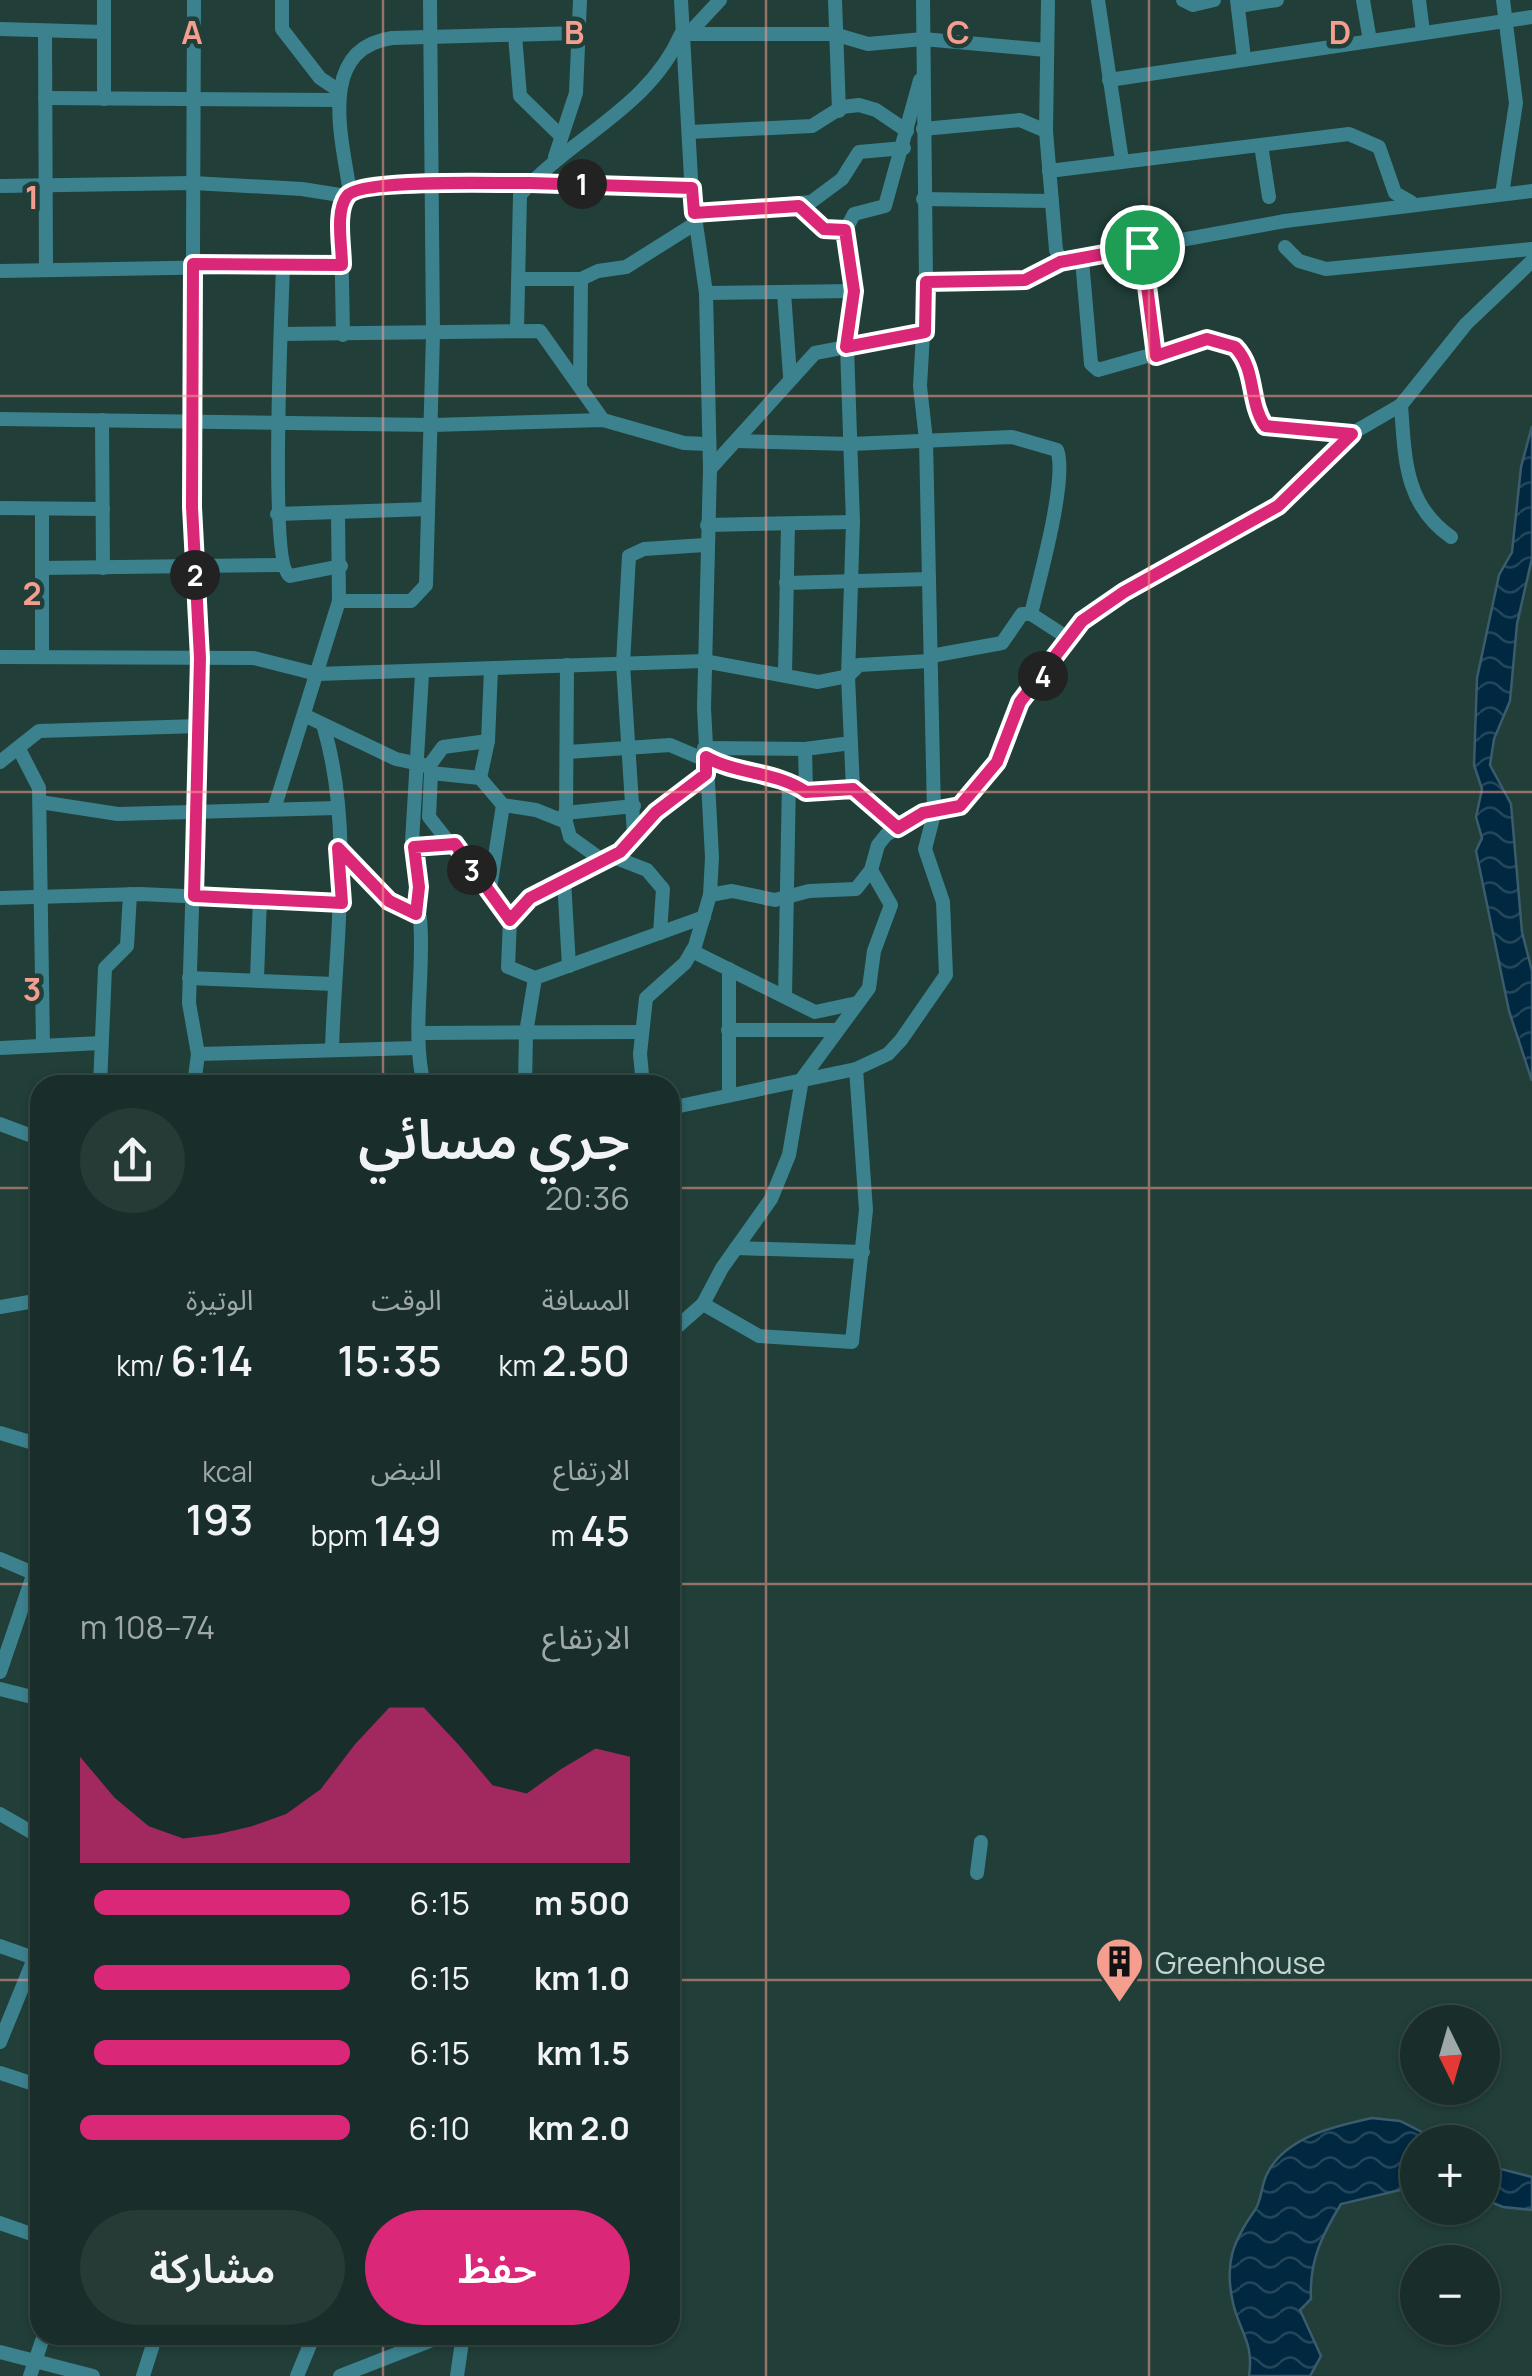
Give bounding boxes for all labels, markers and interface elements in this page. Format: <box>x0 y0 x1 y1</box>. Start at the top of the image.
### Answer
text: A <box>181 10 203 54</box>
text: B <box>564 10 584 54</box>
text: C <box>946 10 970 54</box>
text: D <box>1329 10 1351 54</box>
pin: 1 <box>557 159 607 209</box>
text: 1 <box>576 165 588 203</box>
text: 1 <box>25 175 39 219</box>
pin <box>1100 205 1185 290</box>
icon: arrive <box>1115 220 1170 275</box>
pin: 2 <box>170 550 220 600</box>
text: 2 <box>187 556 203 594</box>
text: 2 <box>22 571 42 615</box>
pin: 4 <box>1018 651 1068 701</box>
text: 4 <box>1034 657 1052 695</box>
pin: 3 <box>447 845 497 895</box>
text: 3 <box>464 851 480 889</box>
text: 3 <box>23 967 41 1011</box>
text: جري مسائي <box>358 1100 630 1176</box>
button: share <box>80 1108 185 1213</box>
text: 20:36 <box>545 1176 630 1220</box>
text: الوتيرة <box>186 1280 253 1318</box>
text: الوقت <box>371 1280 442 1318</box>
text: المسافة <box>542 1280 630 1318</box>
text: 6:14 <box>170 1331 253 1389</box>
text: 15:35 <box>337 1331 442 1389</box>
text: 2.50 <box>542 1331 630 1389</box>
text: /km <box>116 1346 170 1384</box>
text: km <box>499 1346 542 1384</box>
text: النبض <box>371 1450 442 1488</box>
text: الارتفاع <box>553 1450 630 1488</box>
text: kcal <box>202 1452 253 1490</box>
text: 193 <box>185 1490 253 1548</box>
text: 149 <box>373 1501 442 1559</box>
text: 45 <box>580 1501 630 1559</box>
text: bpm <box>311 1516 373 1554</box>
text: m <box>551 1516 580 1554</box>
text: 74–108 m <box>80 1605 215 1649</box>
text: الارتفاع <box>542 1615 630 1659</box>
text: 6:15 <box>410 1881 470 1925</box>
text: 500 m <box>534 1881 630 1925</box>
building icon: Greenhouse <box>1094 1936 1146 2004</box>
place label: Greenhouse <box>1155 1942 1326 1983</box>
text: 6:15 <box>410 1956 470 2000</box>
text: 1.0 km <box>534 1956 630 2000</box>
north arrow <box>1400 2005 1500 2105</box>
map controls <box>1400 2005 1500 2345</box>
text: 6:15 <box>410 2031 470 2075</box>
text: 1.5 km <box>536 2031 630 2075</box>
text: 6:10 <box>409 2106 470 2150</box>
text: 2.0 km <box>528 2106 630 2150</box>
button: + <box>1400 2125 1500 2225</box>
button: مشاركة <box>80 2210 345 2325</box>
button: حفظ <box>365 2210 630 2325</box>
button: − <box>1400 2245 1500 2345</box>

